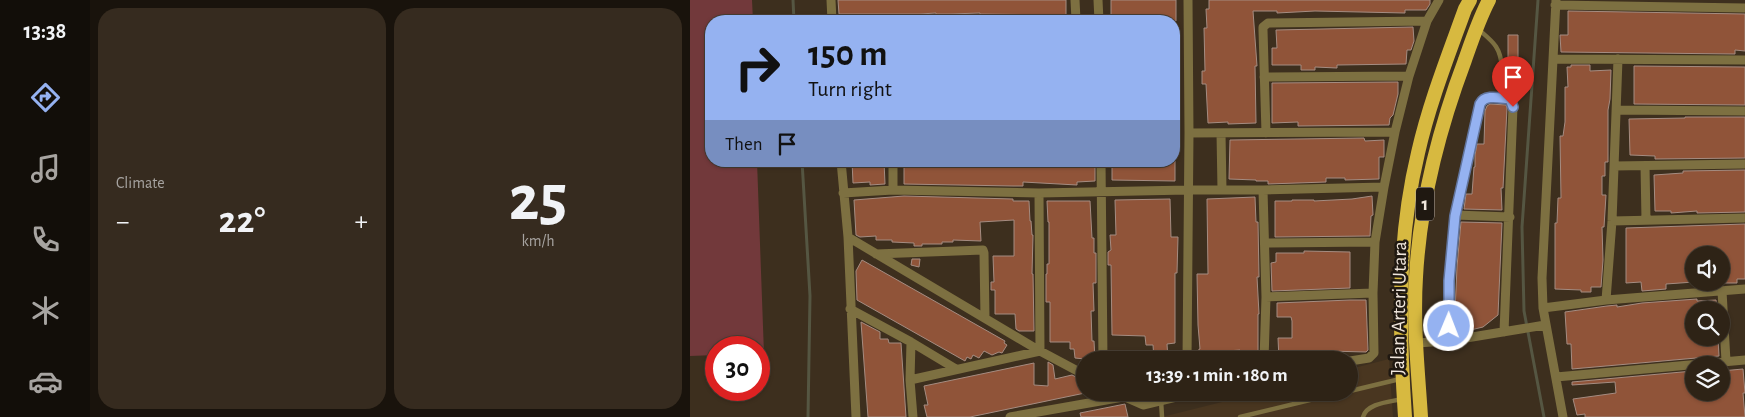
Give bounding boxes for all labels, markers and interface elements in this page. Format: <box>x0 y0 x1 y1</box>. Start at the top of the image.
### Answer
text: 13:38 <box>24 20 66 42</box>
icon: right <box>725 35 790 100</box>
text: 150 m <box>808 37 888 72</box>
pin <box>1492 56 1534 107</box>
icon: arrive <box>1499 63 1527 91</box>
text: Turn right <box>808 78 892 100</box>
icon: directions <box>28 80 63 115</box>
icon: arrive <box>773 130 801 158</box>
text: Then <box>725 135 763 154</box>
icon: music <box>28 151 63 186</box>
text: 25 <box>509 167 567 232</box>
text: Climate <box>116 175 165 191</box>
road number: 1 <box>1416 188 1434 220</box>
text: 22° <box>219 202 265 240</box>
text: − <box>116 208 129 236</box>
text: + <box>355 208 368 236</box>
icon: phone <box>28 222 63 257</box>
text: km/h <box>521 233 555 249</box>
street label: Jalan Arteri Utara <box>1388 241 1410 375</box>
map controls <box>1685 246 1730 401</box>
button: sound <box>1685 246 1730 291</box>
icon: climate <box>28 293 63 328</box>
position arrow <box>1422 299 1474 351</box>
button: search <box>1685 301 1730 346</box>
speed limit sign: 30 <box>705 336 770 401</box>
button: layers <box>1685 356 1730 401</box>
icon: car <box>28 364 63 399</box>
text: 13:39 · 1 min · 180 m <box>1146 366 1288 385</box>

